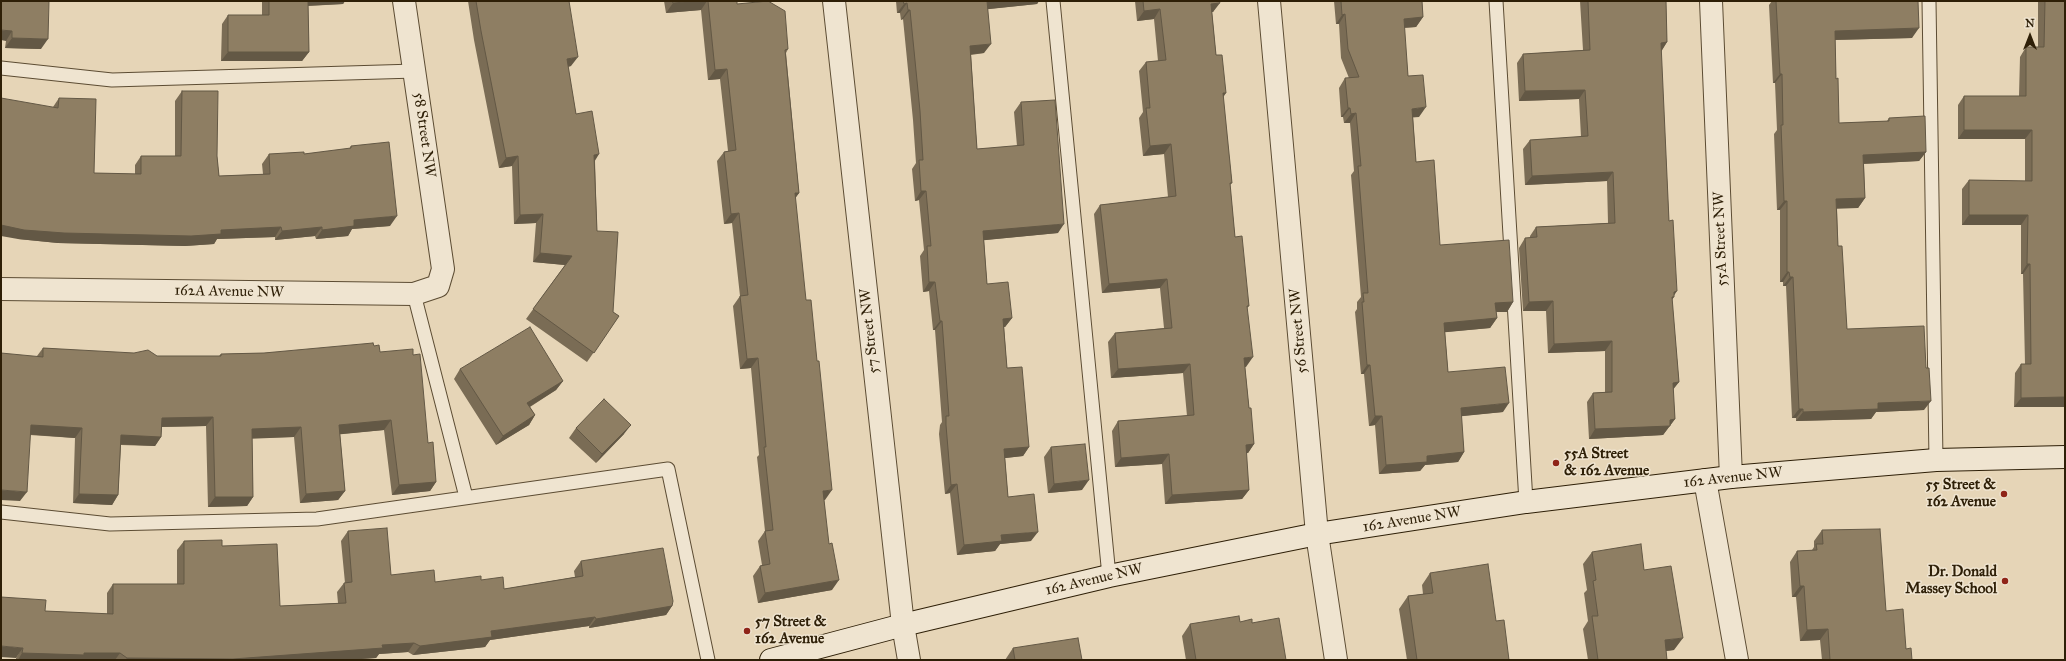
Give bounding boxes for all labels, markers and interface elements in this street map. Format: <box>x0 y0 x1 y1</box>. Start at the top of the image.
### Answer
north arrow <box>2010 16 2050 56</box>
text: N <box>2025 17 2035 30</box>
street label: 58 Street NW <box>409 91 439 179</box>
street label: 55A Street NW <box>1710 191 1732 287</box>
street label: 162A Avenue NW <box>174 282 284 302</box>
street label: 57 Street NW <box>857 287 883 375</box>
street label: 56 Street NW <box>1286 288 1312 374</box>
place label: 55A Street & 162 Avenue <box>1564 445 1649 480</box>
marker: 55A Street & 162 Avenue <box>1551 458 1561 468</box>
street label: 162 Avenue NW <box>1683 464 1783 492</box>
place label: 55 Street & 162 Avenue <box>1926 476 1996 511</box>
marker: 55 Street & 162 Avenue <box>1999 489 2009 499</box>
street label: 162 Avenue NW <box>1361 503 1463 537</box>
street label: 162 Avenue NW <box>1044 560 1144 600</box>
place label: Dr. Donald Massey School <box>1905 563 1997 598</box>
marker: Dr. Donald Massey School <box>2000 576 2010 586</box>
place label: 57 Street & 162 Avenue <box>755 613 826 648</box>
marker: 57 Street & 162 Avenue <box>742 626 752 636</box>

